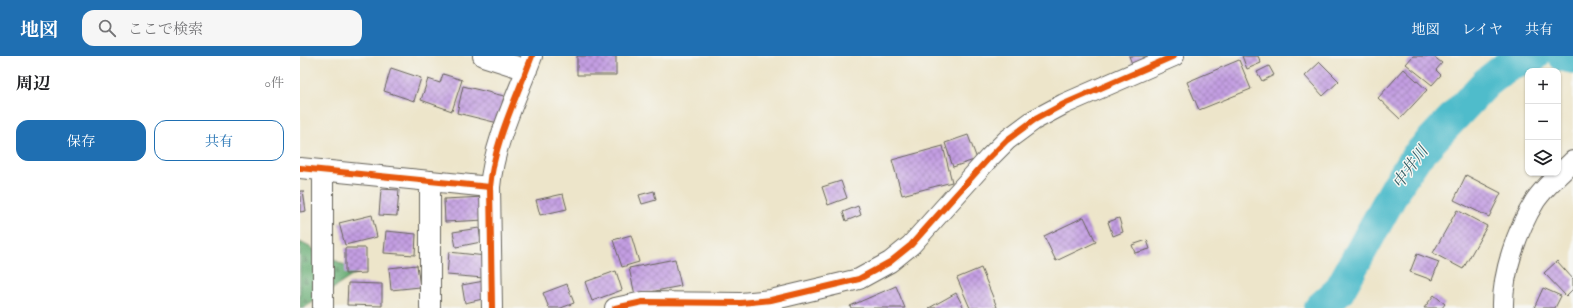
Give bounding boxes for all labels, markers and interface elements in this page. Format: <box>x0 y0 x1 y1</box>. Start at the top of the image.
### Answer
search box <box>82 10 362 46</box>
icon: search <box>96 17 118 39</box>
text: 地図 <box>20 19 58 43</box>
text: ここで検索 <box>128 20 203 39</box>
text: 地図 <box>1412 21 1440 39</box>
text: レイヤ <box>1462 21 1503 39</box>
text: 共有 <box>1525 21 1553 39</box>
map controls <box>1525 68 1561 176</box>
button: + <box>1525 68 1561 104</box>
text: 周辺 <box>16 74 50 95</box>
text: 0件 <box>265 75 284 92</box>
button: − <box>1525 104 1561 140</box>
button: 保存 <box>16 120 146 161</box>
button: 共有 <box>154 120 284 161</box>
button: layers <box>1525 140 1561 176</box>
water label: 中井川 <box>1389 141 1434 193</box>

